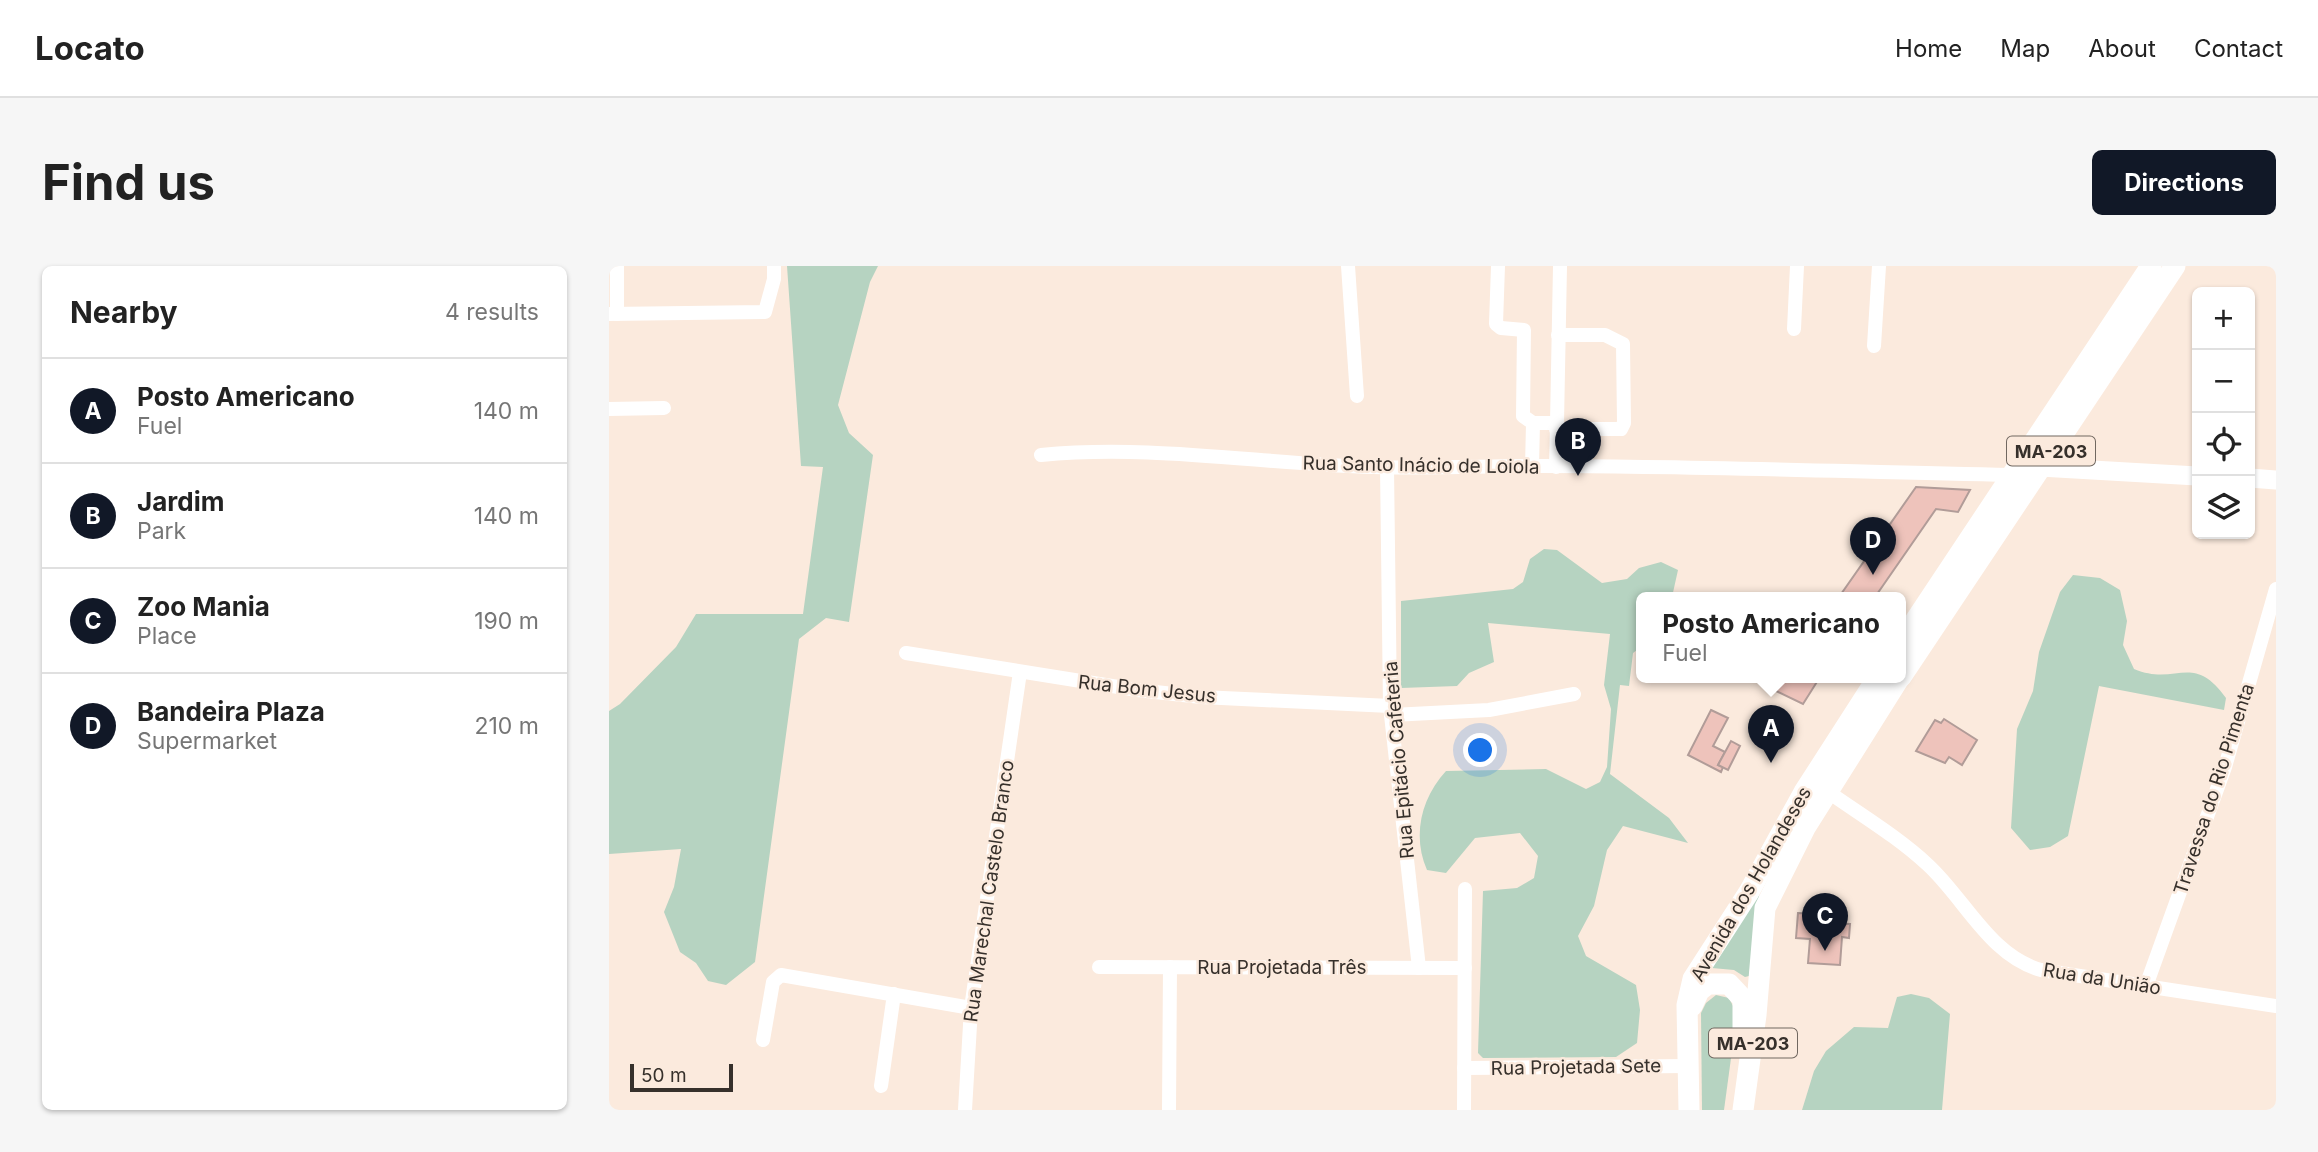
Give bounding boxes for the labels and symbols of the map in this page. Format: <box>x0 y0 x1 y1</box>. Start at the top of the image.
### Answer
pin: B <box>1555 418 1601 476</box>
road number: MA-203 <box>2007 436 2095 466</box>
street label: Rua Santo Inácio de Loiola <box>1302 451 1540 479</box>
pin: D <box>1850 517 1896 575</box>
street label: Rua Epitácio Cafeteria <box>1379 660 1419 860</box>
street label: Rua Bom Jesus <box>1077 670 1217 708</box>
street label: Travessa do Rio Pimenta <box>2169 680 2259 898</box>
pin: A <box>1748 705 1794 763</box>
your location <box>1463 733 1497 767</box>
street label: Rua Marechal Castelo Branco <box>959 758 1019 1024</box>
street label: Avenida dos Holandeses <box>1686 783 1816 985</box>
pin: C <box>1802 893 1848 951</box>
street label: Rua Projetada Três <box>1197 956 1367 979</box>
street label: Rua da União <box>2041 958 2163 1000</box>
road number: MA-203 <box>1709 1028 1797 1058</box>
street label: Rua Projetada Sete <box>1491 1054 1661 1080</box>
scale bar <box>630 1061 733 1093</box>

